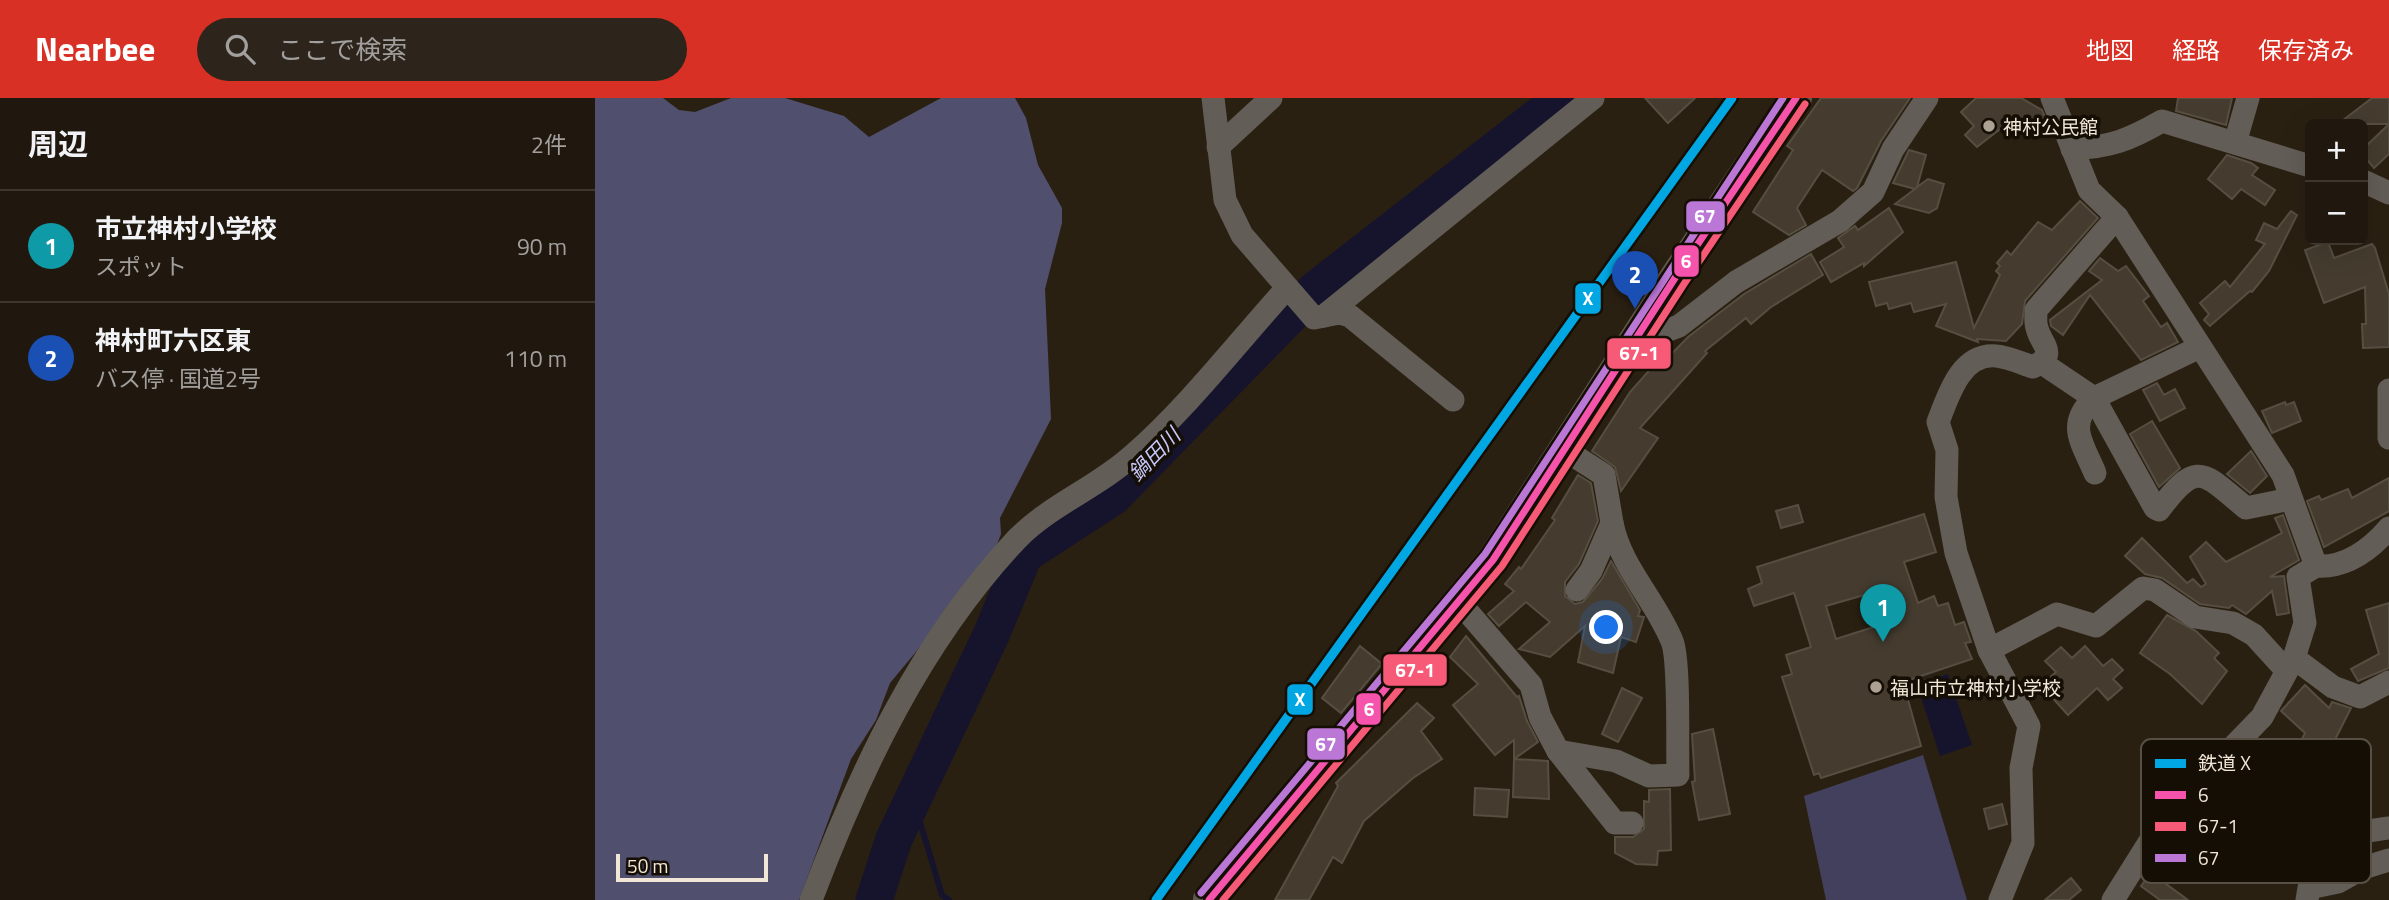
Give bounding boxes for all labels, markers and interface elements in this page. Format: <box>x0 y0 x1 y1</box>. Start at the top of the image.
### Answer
search box <box>197 18 687 81</box>
text: Nearbee <box>35 24 155 74</box>
icon: search <box>221 30 259 68</box>
text: ここで検索 <box>277 30 407 69</box>
text: 地図 <box>2086 32 2134 68</box>
text: 経路 <box>2172 32 2220 68</box>
text: 保存済み <box>2258 32 2354 68</box>
place label: 神村公民館 <box>2003 112 2098 141</box>
marker: 神村公民館 <box>1981 118 1997 134</box>
map controls <box>2305 119 2368 245</box>
button: + <box>2305 119 2368 182</box>
text: 周辺 <box>28 121 88 167</box>
text: 2件 <box>531 127 567 162</box>
button: − <box>2305 182 2368 245</box>
line badge: 67 <box>1685 200 1726 233</box>
text: 67 <box>1694 201 1716 230</box>
text: 市立神村小学校 <box>95 209 277 248</box>
text: 1 <box>45 229 57 264</box>
text: 90 m <box>517 229 567 264</box>
line badge: 6 <box>1673 244 1700 278</box>
text: 6 <box>1681 246 1692 275</box>
text: スポット <box>95 249 187 284</box>
pin: 2 <box>1612 251 1658 309</box>
line badge: X <box>1574 282 1602 315</box>
text: X <box>1583 283 1594 312</box>
text: 神村町六区東 <box>95 321 251 360</box>
line badge: 67-1 <box>1606 337 1672 370</box>
text: 67-1 <box>1619 338 1659 367</box>
text: 2 <box>45 341 57 376</box>
text: 110 m <box>504 341 567 376</box>
text: バス停 · 国道2号 <box>95 361 261 396</box>
water label: 鍋田川 <box>1121 419 1189 488</box>
pin: 1 <box>1860 584 1906 642</box>
your location <box>1589 610 1623 644</box>
line badge: 67-1 <box>1382 653 1448 687</box>
text: 67-1 <box>1395 655 1435 684</box>
place label: 福山市立神村小学校 <box>1890 673 2061 702</box>
marker: 福山市立神村小学校 <box>1868 679 1884 695</box>
line badge: X <box>1286 683 1314 716</box>
text: X <box>1295 684 1306 713</box>
line badge: 6 <box>1355 692 1382 726</box>
text: 6 <box>1364 694 1375 723</box>
line badge: 67 <box>1306 727 1346 761</box>
text: 67 <box>1315 729 1337 758</box>
legend <box>2141 739 2371 883</box>
text: 鉄道 X <box>2198 748 2251 777</box>
text: 6 <box>2198 780 2209 809</box>
text: 67-1 <box>2198 811 2238 840</box>
text: 67 <box>2198 843 2219 872</box>
scale bar <box>616 851 768 883</box>
text: 50 m <box>627 851 668 880</box>

